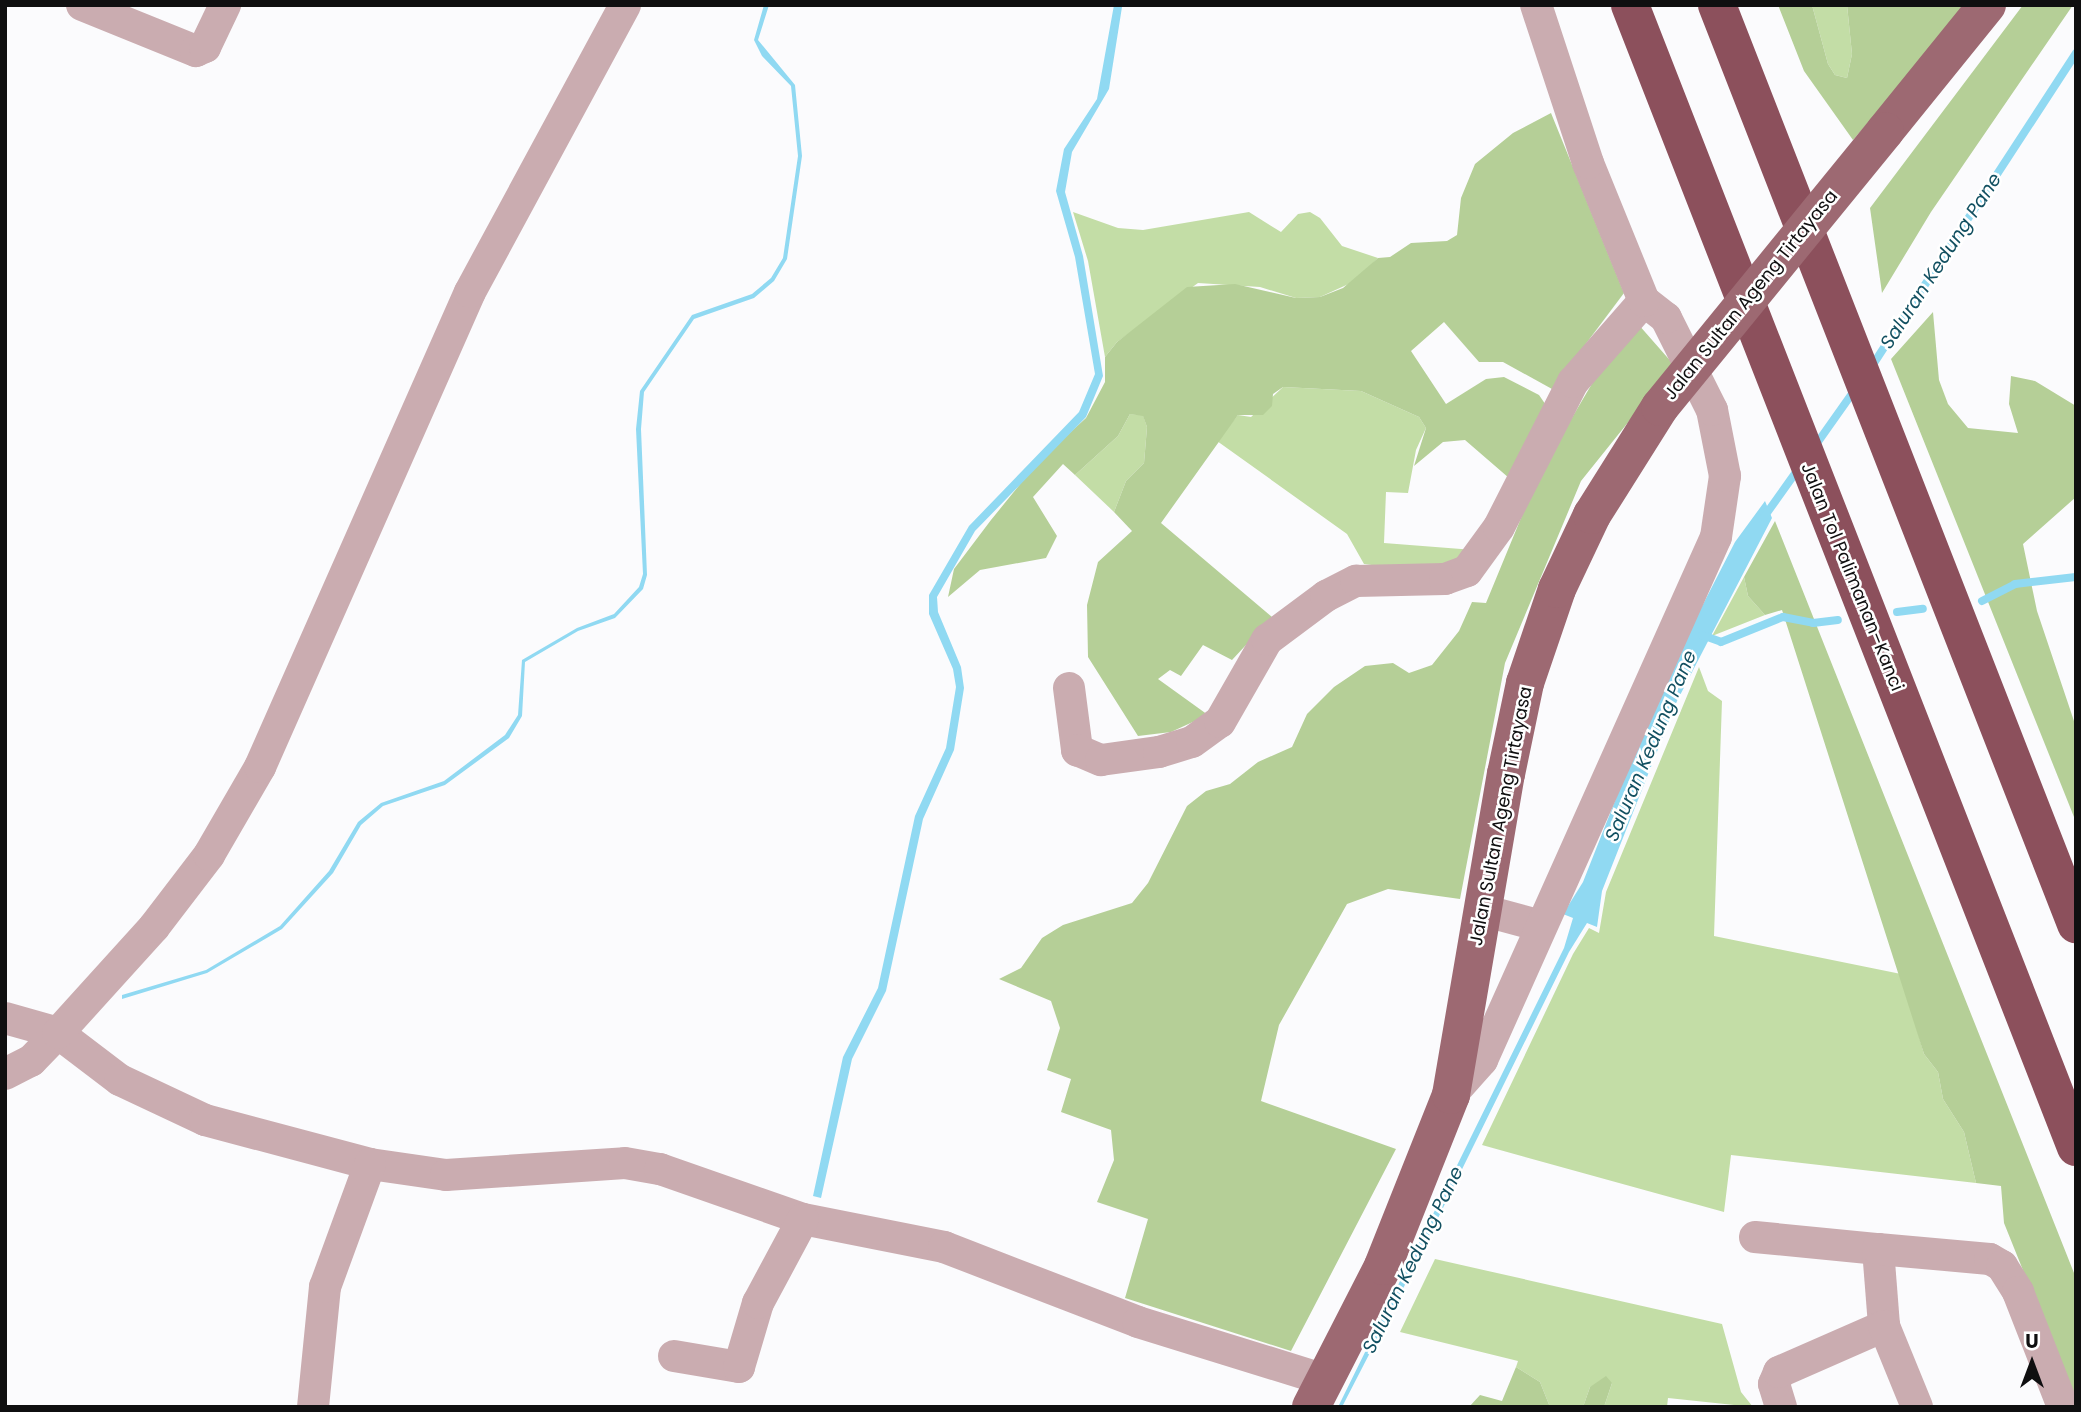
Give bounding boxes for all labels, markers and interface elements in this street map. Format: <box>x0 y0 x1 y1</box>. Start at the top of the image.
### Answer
water label: Saluran Kedung Pane <box>1876 169 2006 353</box>
street label: Jalan Sultan Ageng Tirtayasa <box>1660 186 1842 404</box>
street label: Jalan Tol Palimanan–Kanci <box>1796 460 1908 694</box>
water label: Saluran Kedung Pane <box>1600 647 1702 845</box>
street label: Jalan Sultan Ageng Tirtayasa <box>1465 685 1537 947</box>
water label: Saluran Kedung Pane <box>1358 1163 1468 1357</box>
north arrow <box>1997 1328 2067 1398</box>
text: U <box>2025 1328 2039 1355</box>

